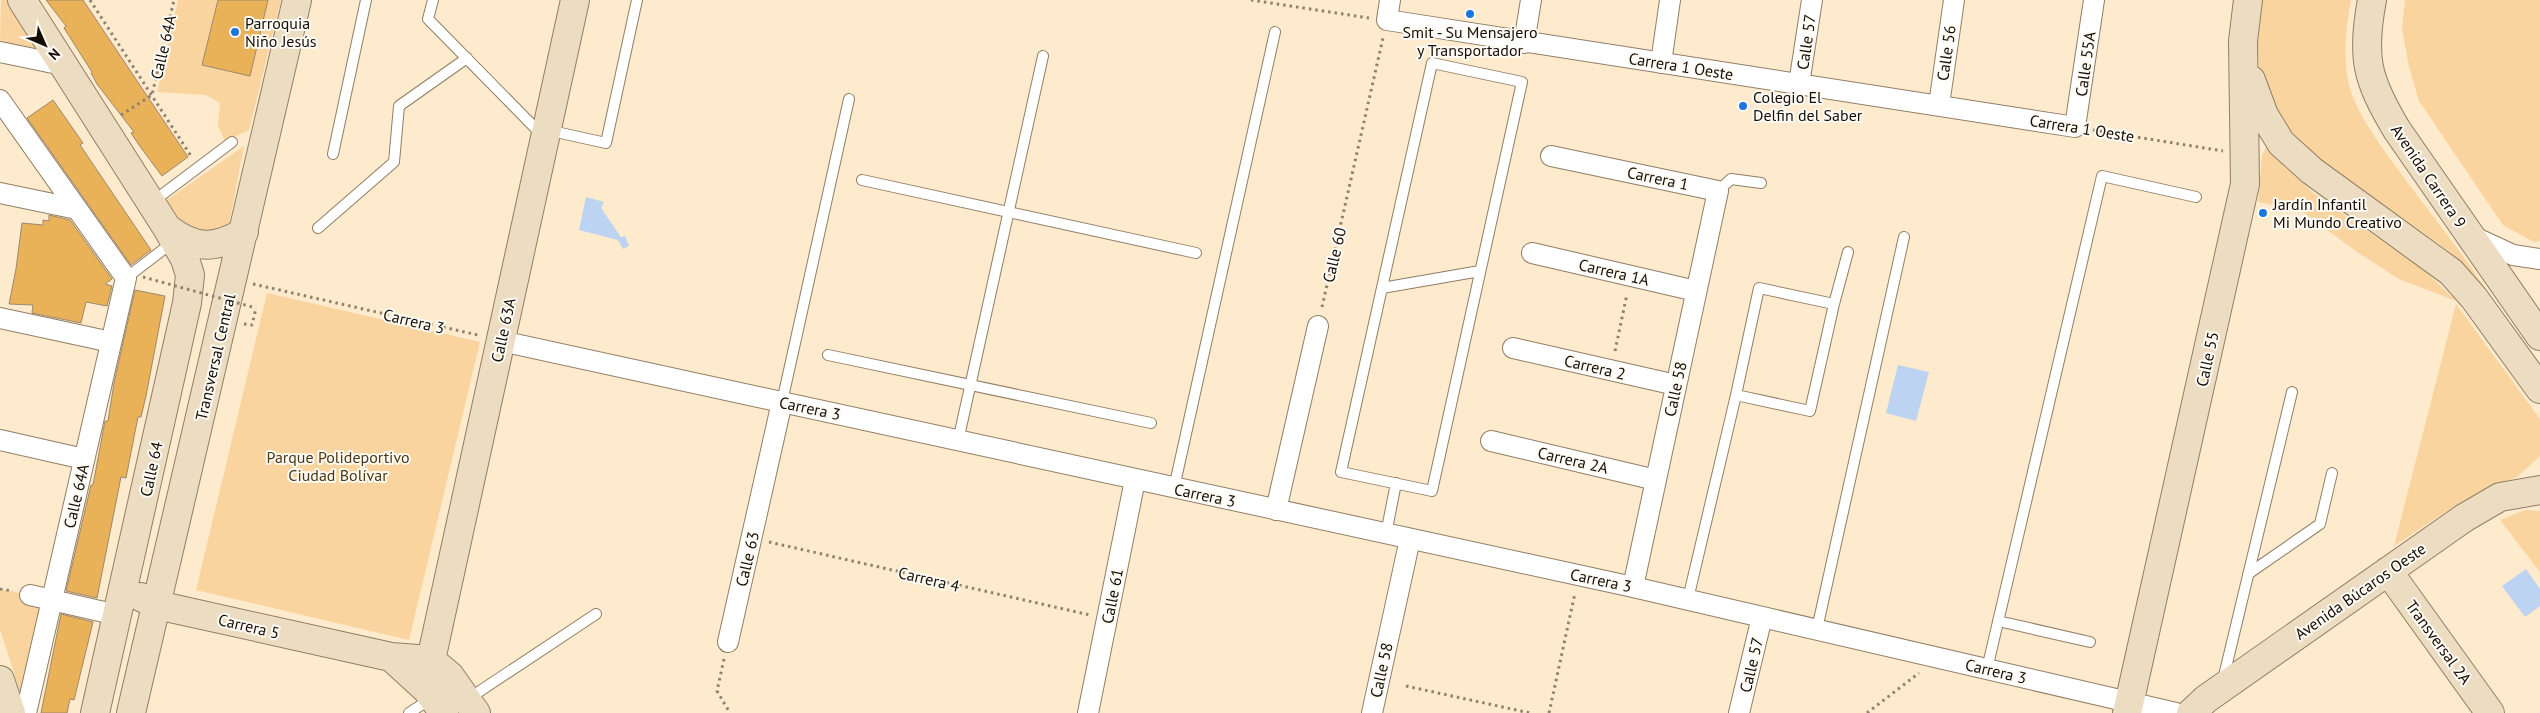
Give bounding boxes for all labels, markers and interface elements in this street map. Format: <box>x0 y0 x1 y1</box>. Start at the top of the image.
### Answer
marker: Smit - Su Mensajero y Transportador <box>1464 8 1476 20</box>
street label: Calle 64A <box>146 12 180 81</box>
place label: Parroquia Niño Jesús <box>245 13 317 51</box>
street label: Calle 57 <box>1792 13 1820 71</box>
north arrow <box>20 20 70 70</box>
place label: Smit - Su Mensajero y Transportador <box>1403 22 1537 60</box>
street label: Calle 56 <box>1932 24 1960 82</box>
marker: Parroquia Niño Jesús <box>229 26 241 38</box>
street label: Calle 55A <box>2071 30 2100 98</box>
text: N <box>45 45 64 64</box>
street label: Carrera 1 Oeste <box>1627 48 1735 84</box>
place label: Colegio El Delfin del Saber <box>1753 87 1863 125</box>
marker: Colegio El Delfin del Saber <box>1737 100 1749 112</box>
street label: Carrera 1 Oeste <box>2028 110 2136 146</box>
street label: Avenida Carrera 9 <box>2387 120 2471 232</box>
street label: Carrera 1 <box>1626 162 1690 194</box>
place label: Jardín Infantil Mi Mundo Creativo <box>2272 194 2402 232</box>
marker: Jardín Infantil Mi Mundo Creativo <box>2257 207 2269 219</box>
street label: Calle 60 <box>1318 225 1350 285</box>
street label: Carrera 1A <box>1577 254 1652 290</box>
street label: Transversal Central <box>191 291 239 422</box>
street label: Calle 63A <box>486 295 520 364</box>
street label: Carrera 3 <box>381 304 447 338</box>
street label: Calle 55 <box>2191 330 2223 388</box>
street label: Carrera 2 <box>1562 350 1628 384</box>
street label: Calle 58 <box>1659 360 1691 418</box>
street label: Carrera 3 <box>778 392 842 424</box>
street label: Calle 64 <box>135 439 167 498</box>
street label: Carrera 2A <box>1536 442 1611 478</box>
park label: Parque Polideportivo Ciudad Bolívar <box>267 447 410 485</box>
street label: Calle 64A <box>59 461 93 530</box>
street label: Carrera 3 <box>1173 479 1237 511</box>
street label: Calle 63 <box>731 529 763 589</box>
street label: Avenida Búcaros Oeste <box>2291 538 2429 644</box>
street label: Carrera 4 <box>896 562 962 596</box>
street label: Carrera 3 <box>1569 564 1633 596</box>
street label: Calle 61 <box>1097 567 1127 625</box>
street label: Transversal 2A <box>2402 596 2477 688</box>
street label: Carrera 5 <box>216 609 282 643</box>
street label: Calle 57 <box>1735 635 1767 695</box>
street label: Calle 58 <box>1365 641 1397 699</box>
street label: Carrera 3 <box>1963 654 2029 688</box>

